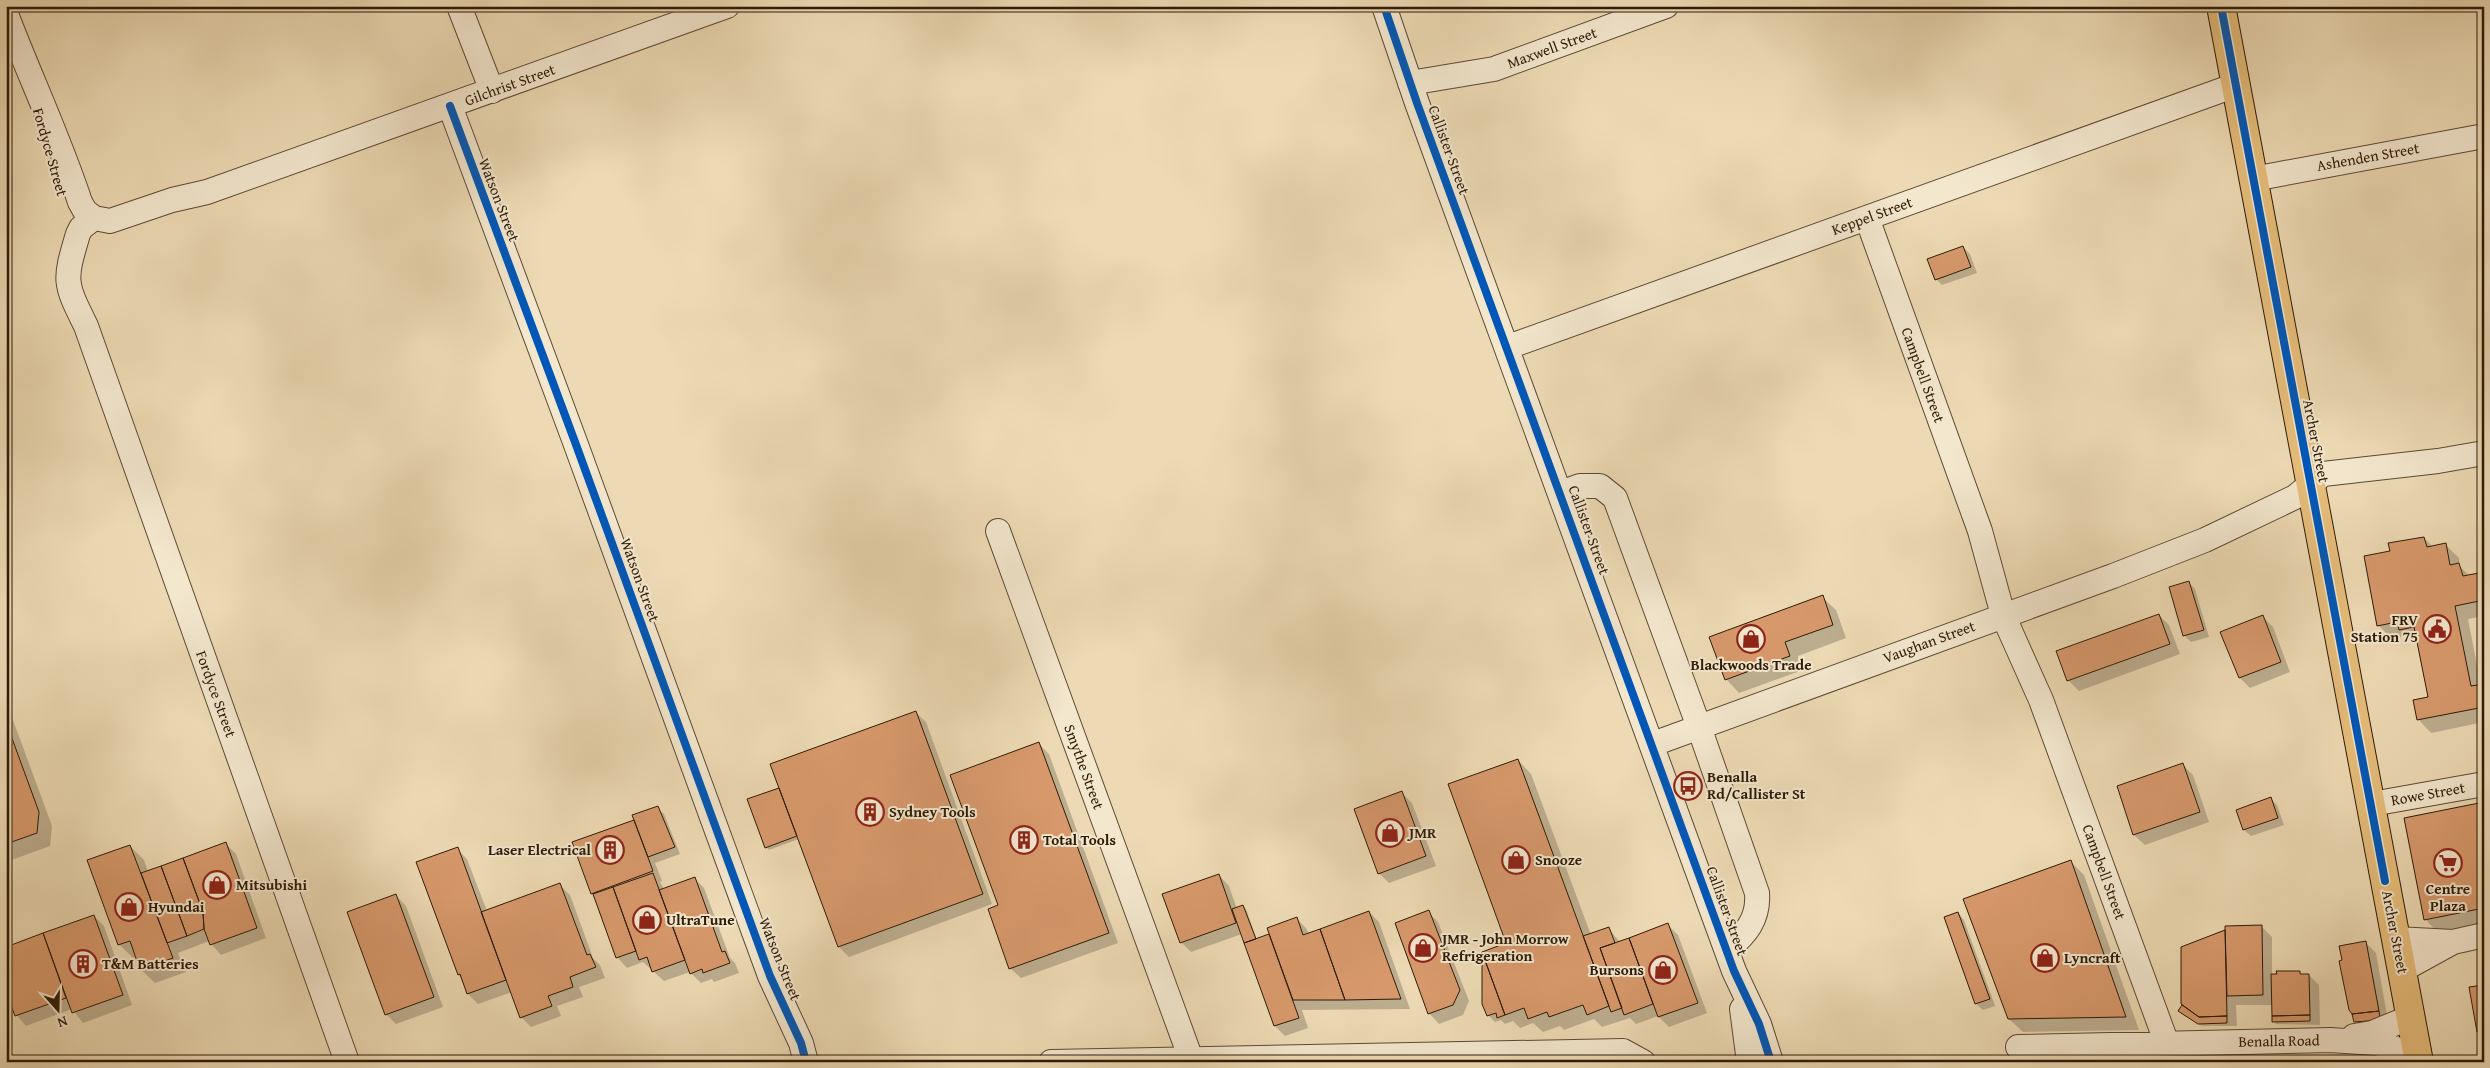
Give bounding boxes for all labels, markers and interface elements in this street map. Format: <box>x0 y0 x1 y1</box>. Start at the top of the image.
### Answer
street label: Maxwell Street <box>1504 21 1600 73</box>
street label: Gilchrist Street <box>462 58 559 111</box>
street label: Callister Street <box>1424 102 1476 198</box>
street label: Fordyce Street <box>28 105 73 199</box>
street label: Ashenden Street <box>2315 137 2421 176</box>
street label: Watson Street <box>474 155 525 245</box>
street label: Keppel Street <box>1828 191 1916 240</box>
street label: Campbell Street <box>1896 324 1951 426</box>
street label: Archer Street <box>2298 397 2335 485</box>
street label: Callister Street <box>1564 482 1616 578</box>
street label: Watson Street <box>616 535 666 625</box>
place label: FRV Station 75 <box>2351 609 2418 647</box>
public building icon: FRV Station 75 <box>2422 614 2452 644</box>
street label: Vaughan Street <box>1880 615 1979 668</box>
shop icon: Blackwoods Trade <box>1736 624 1766 654</box>
street label: Fordyce Street <box>191 648 242 741</box>
place label: Blackwoods Trade <box>1691 654 1812 675</box>
street label: Smythe Street <box>1059 721 1110 813</box>
place label: Benalla Rd/Callister St <box>1707 766 1806 804</box>
bus stop icon: Benalla Rd/Callister St <box>1673 771 1703 801</box>
street label: Rowe Street <box>2389 777 2467 810</box>
building icon: Sydney Tools <box>855 797 885 827</box>
place label: Sydney Tools <box>889 801 976 822</box>
shop icon: JMR <box>1375 818 1405 848</box>
street label: Campbell Street <box>2077 821 2132 923</box>
place label: JMR <box>1406 822 1437 843</box>
building icon: Total Tools <box>1009 825 1039 855</box>
place label: Total Tools <box>1043 829 1116 850</box>
building icon: Laser Electrical <box>595 835 625 865</box>
place label: Laser Electrical <box>488 839 591 860</box>
shop icon: Snooze <box>1501 845 1531 875</box>
supermarket icon: Centre Plaza <box>2433 848 2463 878</box>
place label: Snooze <box>1535 849 1582 870</box>
street label: Callister Street <box>1702 863 1754 959</box>
shop icon: Mitsubishi <box>202 870 232 900</box>
place label: Mitsubishi <box>236 874 307 895</box>
place label: Centre Plaza <box>2426 878 2470 916</box>
street label: Archer Street <box>2377 888 2414 976</box>
shop icon: Hyundai <box>114 892 144 922</box>
place label: Hyundai <box>148 896 205 917</box>
shop icon: UltraTune <box>632 905 662 935</box>
place label: UltraTune <box>666 909 735 930</box>
street label: Watson Street <box>754 914 807 1004</box>
place label: JMR - John Morrow Refrigeration <box>1439 928 1569 966</box>
shop icon: JMR - John Morrow Refrigeration <box>1408 933 1438 963</box>
shop icon: Lyncraft <box>2030 943 2060 973</box>
place label: Lyncraft <box>2064 947 2121 968</box>
building icon: T&M Batteries <box>68 949 98 979</box>
place label: T&M Batteries <box>102 953 199 974</box>
shop icon: Bursons <box>1648 955 1678 985</box>
place label: Bursons <box>1589 959 1644 980</box>
north arrow <box>32 986 82 1036</box>
text: N <box>54 1011 70 1033</box>
street label: Benalla Road <box>2238 1029 2320 1052</box>

